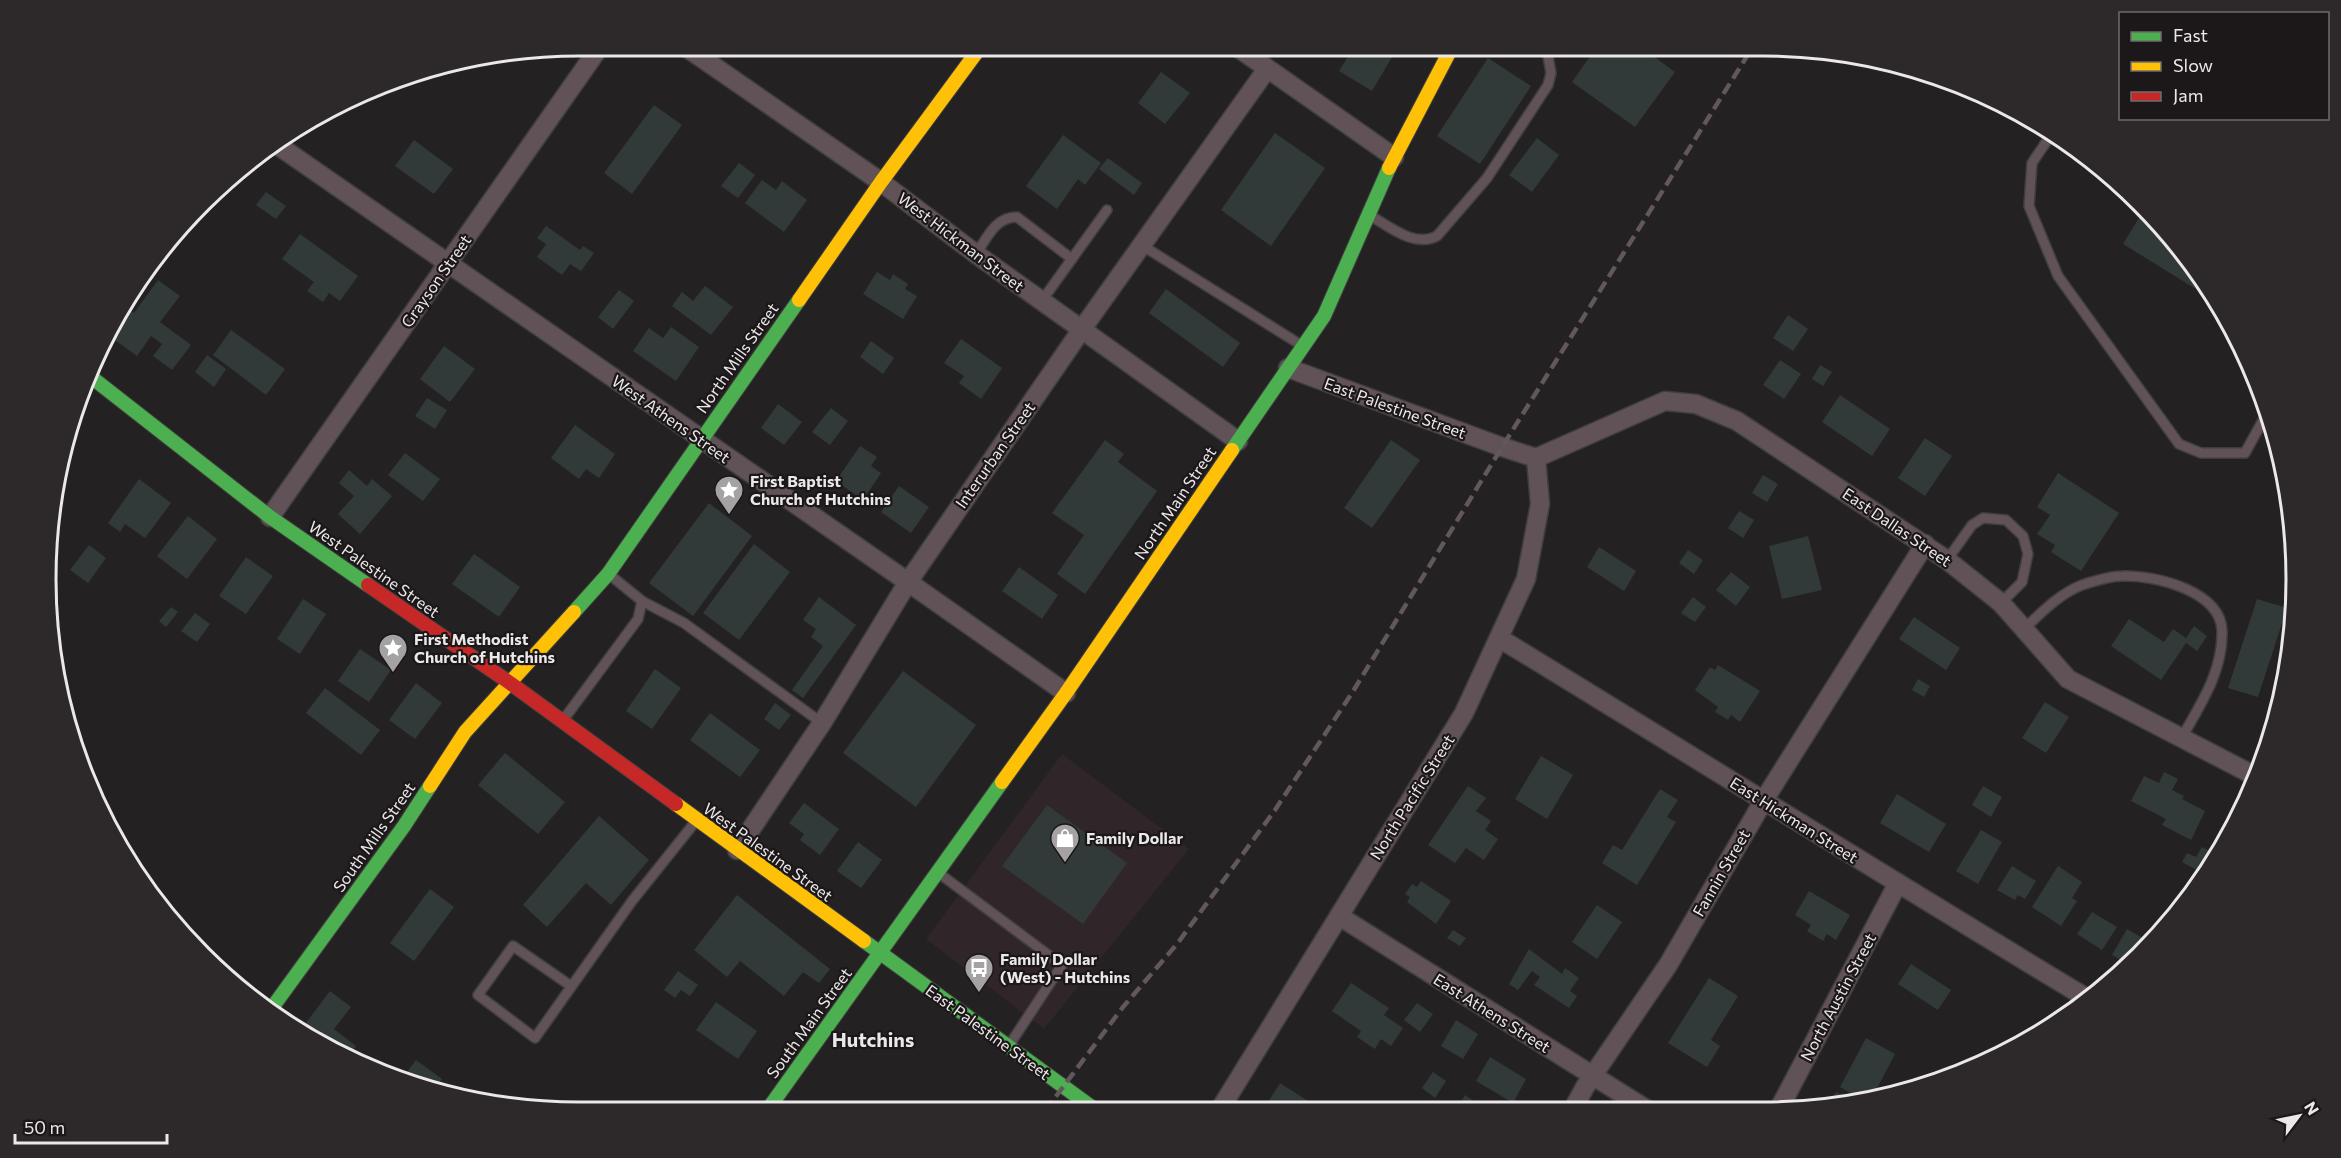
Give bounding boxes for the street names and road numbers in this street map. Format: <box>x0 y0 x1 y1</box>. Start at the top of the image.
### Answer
street label: West Hickman Street <box>894 188 1028 295</box>
street label: Grayson Street <box>397 230 475 331</box>
street label: North Mills Street <box>692 299 782 416</box>
street label: West Athens Street <box>609 371 734 467</box>
street label: East Palestine Street <box>1322 373 1469 442</box>
street label: Interurban Street <box>951 397 1039 512</box>
street label: North Main Street <box>1130 442 1220 563</box>
street label: East Dallas Street <box>1839 483 1956 570</box>
street label: West Palestine Street <box>305 516 444 621</box>
street label: North Pacific Street <box>1365 730 1458 863</box>
street label: East Hickman Street <box>1727 773 1862 867</box>
street label: South Mills Street <box>329 778 419 895</box>
street label: West Palestine Street <box>700 798 837 905</box>
street label: Fannin Street <box>1688 826 1753 920</box>
street label: North Austin Street <box>1796 929 1879 1064</box>
street label: South Main Street <box>762 963 855 1082</box>
street label: East Athens Street <box>1430 969 1555 1056</box>
street label: East Palestine Street <box>922 980 1055 1083</box>

